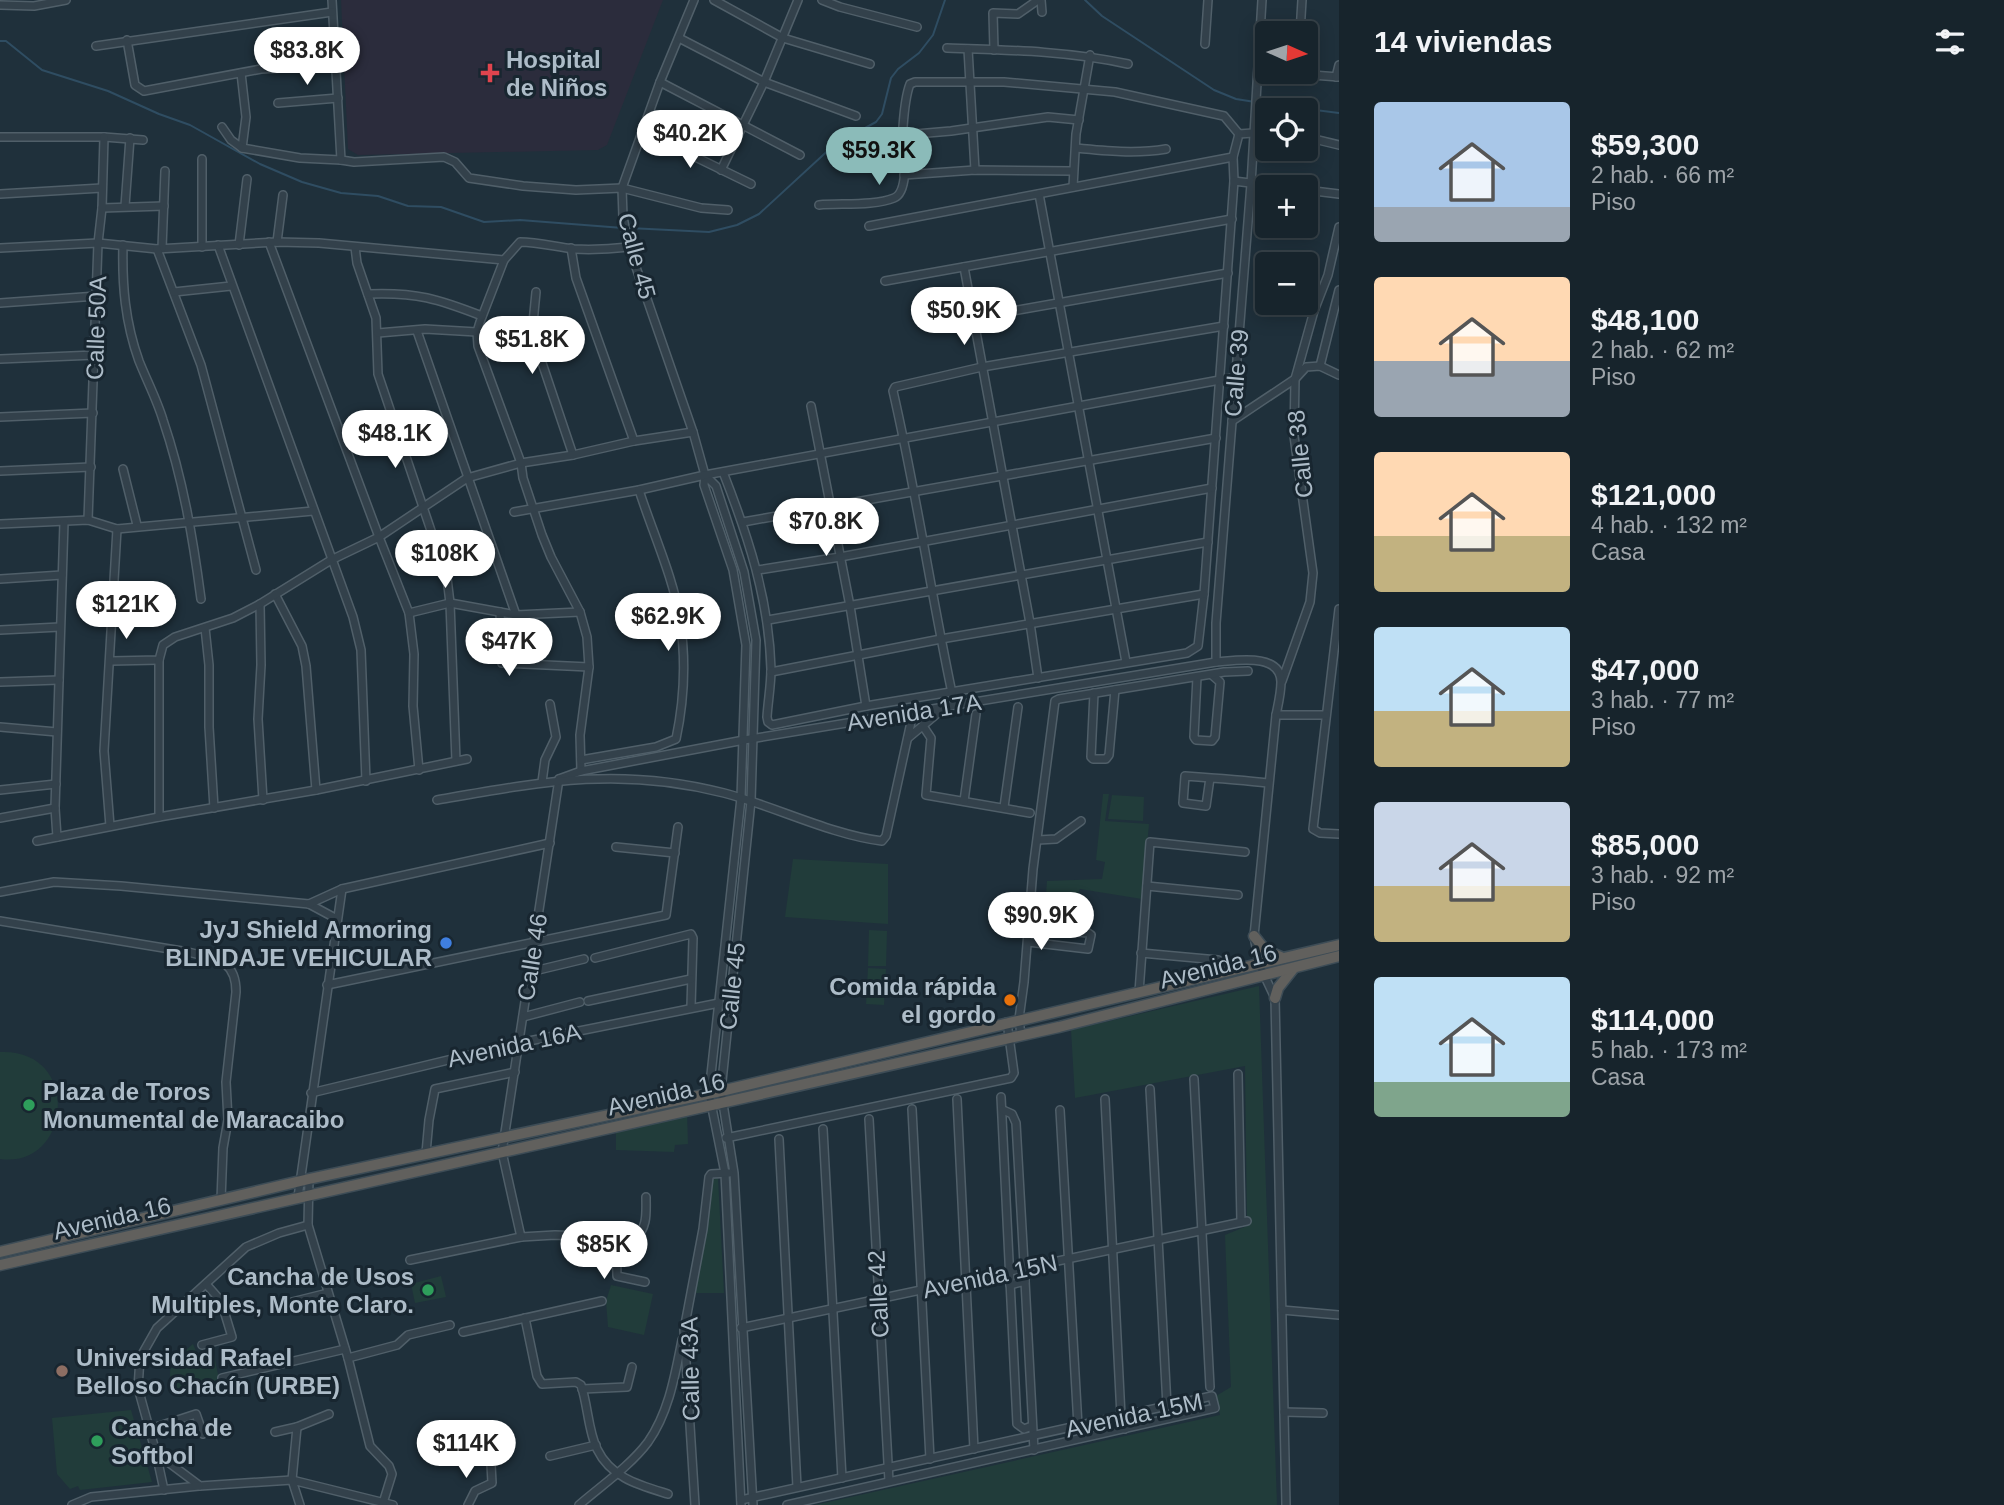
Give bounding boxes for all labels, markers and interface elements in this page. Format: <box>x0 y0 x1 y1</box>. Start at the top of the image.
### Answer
north arrow <box>1255 21 1318 84</box>
map controls <box>1255 21 1318 315</box>
icon: filters <box>1931 23 1969 61</box>
text: 14 viviendas <box>1374 25 1552 58</box>
pin: $83.8K <box>250 28 364 87</box>
text: $83.8K <box>270 37 344 63</box>
place label: Hospital de Niños <box>506 46 607 101</box>
marker: Hospital de Niños <box>480 63 500 83</box>
button: locate <box>1255 98 1318 161</box>
pin: $40.2K <box>633 110 747 170</box>
text: $40.2K <box>653 120 727 146</box>
pin: $59.3K <box>822 128 936 187</box>
text: $59,300 <box>1591 128 1699 161</box>
icon: home <box>1430 130 1514 214</box>
text: $59.3K <box>842 137 916 163</box>
text: 2 hab. · 66 m² <box>1591 162 1734 188</box>
button: + <box>1255 175 1318 238</box>
text: Piso <box>1591 189 1636 215</box>
street label: Calle 45 <box>613 210 661 302</box>
button: − <box>1255 252 1318 315</box>
street label: Calle 50A <box>81 276 111 380</box>
pin: $50.9K <box>907 288 1021 347</box>
text: $50.9K <box>927 297 1001 323</box>
text: $48,100 <box>1591 303 1699 336</box>
icon: home <box>1430 305 1514 389</box>
pin: $51.8K <box>475 316 589 376</box>
text: $51.8K <box>495 326 569 352</box>
street label: Calle 39 <box>1219 328 1253 418</box>
text: 2 hab. · 62 m² <box>1591 337 1734 363</box>
text: Piso <box>1591 364 1636 390</box>
street label: Calle 38 <box>1282 409 1318 499</box>
pin: $48.1K <box>338 410 452 470</box>
text: $48.1K <box>358 420 432 446</box>
text: $121,000 <box>1591 478 1716 511</box>
icon: home <box>1430 480 1514 564</box>
pin: $70.8K <box>769 498 883 558</box>
text: $70.8K <box>789 508 863 534</box>
text: 4 hab. · 132 m² <box>1591 512 1747 538</box>
pin: $108K <box>396 530 494 590</box>
text: Casa <box>1591 539 1645 565</box>
text: $108K <box>411 540 479 566</box>
pin: $121K <box>77 582 175 641</box>
text: $121K <box>92 591 160 617</box>
pin: $62.9K <box>611 594 725 653</box>
text: $62.9K <box>631 603 705 629</box>
pin: $47K <box>468 618 550 678</box>
text: $47K <box>482 628 536 654</box>
text: $47,000 <box>1591 653 1699 686</box>
icon: home <box>1430 655 1514 739</box>
text: 3 hab. · 77 m² <box>1591 687 1734 713</box>
street label: Avenida 17A <box>845 688 983 736</box>
text: Piso <box>1591 714 1636 740</box>
text: $85,000 <box>1591 828 1699 861</box>
icon: home <box>1430 830 1514 914</box>
text: 3 hab. · 92 m² <box>1591 862 1734 888</box>
text: Piso <box>1591 889 1636 915</box>
pin: $90.9K <box>984 892 1098 952</box>
text: $90.9K <box>1004 902 1078 928</box>
street label: Calle 46 <box>512 911 552 1003</box>
place label: JyJ Shield Armoring BLINDAJE VEHICULAR <box>165 916 432 971</box>
marker: JyJ Shield Armoring BLINDAJE VEHICULAR <box>438 935 454 951</box>
street label: Avenida 16 <box>1157 938 1279 994</box>
street label: Calle 45 <box>714 941 750 1031</box>
place label: Comida rápida el gordo <box>829 973 997 1028</box>
marker: Comida rápida el gordo <box>1002 992 1018 1008</box>
text: $114,000 <box>1591 1003 1714 1036</box>
icon: home <box>1430 1005 1514 1089</box>
street label: Avenida 16A <box>445 1018 583 1072</box>
text: 5 hab. · 173 m² <box>1591 1037 1747 1063</box>
text: Casa <box>1591 1064 1645 1090</box>
street label: Avenida 16 <box>605 1067 727 1121</box>
place label: Plaza de Toros Monumental de Maracaibo <box>43 1078 344 1133</box>
marker: Plaza de Toros Monumental de Maracaibo <box>21 1097 37 1113</box>
street label: Avenida 16 <box>51 1191 173 1245</box>
pin: $85K <box>563 1222 645 1281</box>
text: $85K <box>577 1231 631 1257</box>
street label: Calle 42 <box>862 1249 894 1339</box>
street label: Avenida 15N <box>920 1249 1060 1303</box>
place label: Cancha de Usos Multiples, Monte Claro. <box>151 1263 414 1318</box>
marker: Cancha de Usos Multiples, Monte Claro. <box>420 1282 436 1298</box>
street label: Calle 43A <box>676 1317 704 1421</box>
place label: Universidad Rafael Belloso Chacín (URBE) <box>76 1344 340 1399</box>
marker: Universidad Rafael Belloso Chacín (URBE) <box>54 1363 70 1379</box>
street label: Avenida 15M <box>1063 1387 1205 1443</box>
place label: Cancha de Softbol <box>111 1414 232 1469</box>
pin: $114K <box>417 1420 515 1480</box>
text: $114K <box>433 1430 499 1456</box>
marker: Cancha de Softbol <box>89 1433 105 1449</box>

